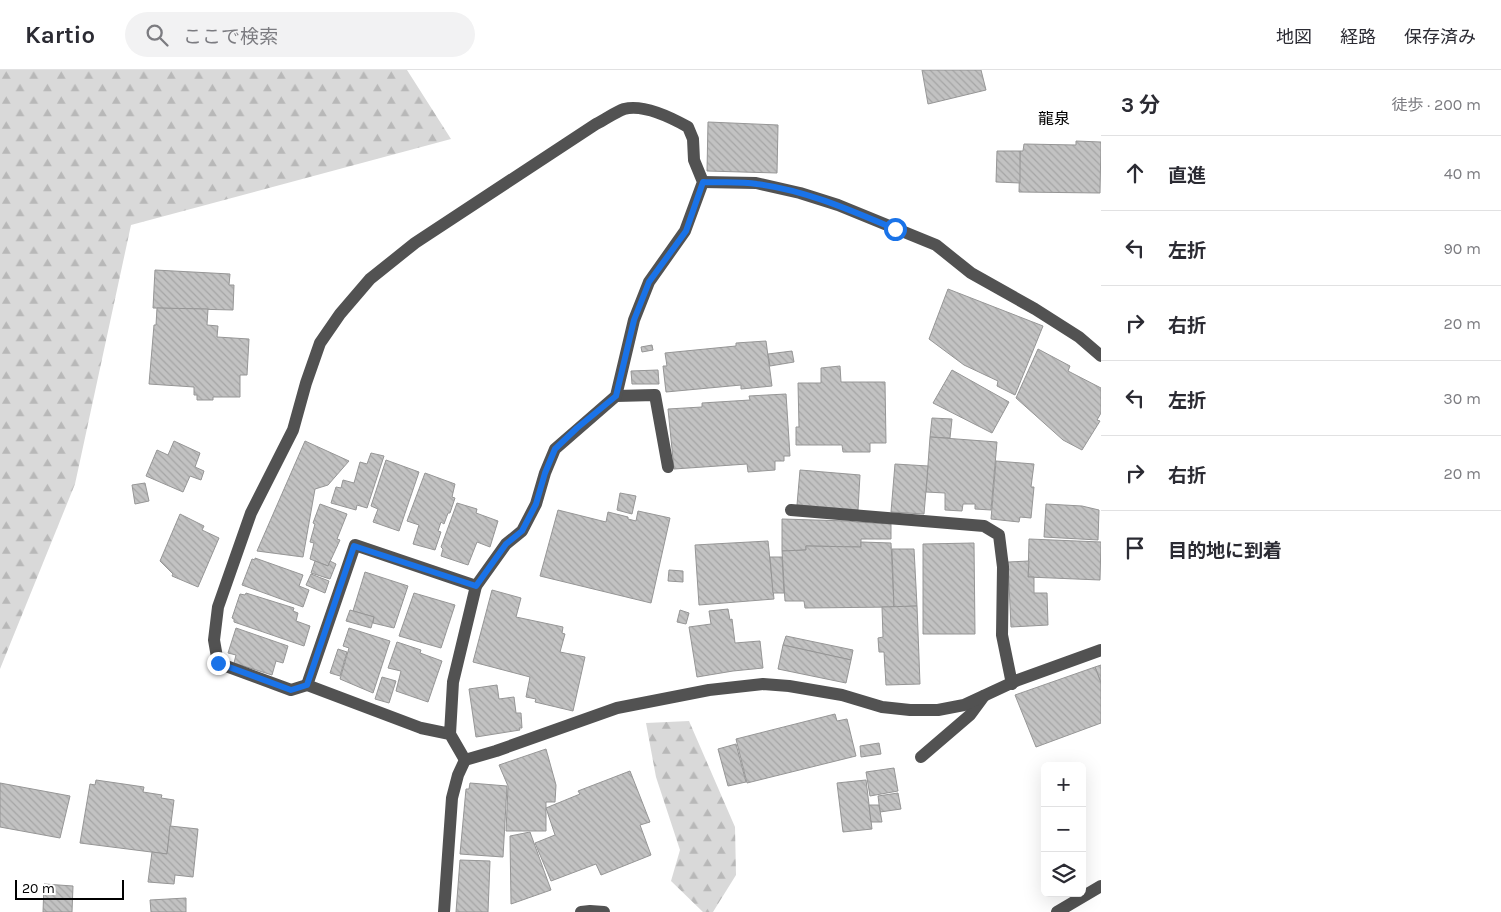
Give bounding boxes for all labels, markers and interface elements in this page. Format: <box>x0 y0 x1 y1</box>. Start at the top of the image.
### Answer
search box <box>125 12 475 57</box>
text: Kartio <box>25 21 95 49</box>
icon: search <box>143 21 171 49</box>
text: ここで検索 <box>183 26 278 48</box>
text: 地図 <box>1276 26 1312 48</box>
text: 経路 <box>1340 26 1376 48</box>
text: 保存済み <box>1404 26 1476 48</box>
text: 3 分 <box>1121 93 1160 117</box>
text: 徒歩 · 200 m <box>1392 95 1481 114</box>
district label: 龍泉 <box>1038 109 1070 128</box>
icon: ahead <box>1121 159 1149 187</box>
text: 40 m <box>1444 164 1481 183</box>
text: 直進 <box>1168 165 1206 187</box>
route start <box>884 218 907 241</box>
icon: left <box>1121 234 1149 262</box>
text: 90 m <box>1443 239 1481 258</box>
text: 左折 <box>1168 240 1206 262</box>
icon: right <box>1121 309 1149 337</box>
text: 20 m <box>1443 314 1481 333</box>
text: 右折 <box>1168 315 1206 337</box>
icon: left <box>1121 384 1149 412</box>
text: 30 m <box>1443 389 1481 408</box>
text: 左折 <box>1168 390 1206 412</box>
icon: right <box>1121 459 1149 487</box>
text: 20 m <box>1443 464 1481 483</box>
text: 右折 <box>1168 465 1206 487</box>
icon: arrive <box>1121 534 1149 562</box>
text: 目的地に到着 <box>1168 540 1282 562</box>
route end <box>207 652 230 675</box>
map controls <box>1041 762 1086 897</box>
button: + <box>1041 762 1086 807</box>
button: − <box>1041 807 1086 852</box>
button: layers <box>1041 852 1086 897</box>
scale bar <box>15 877 124 900</box>
text: 20 m <box>22 880 55 897</box>

